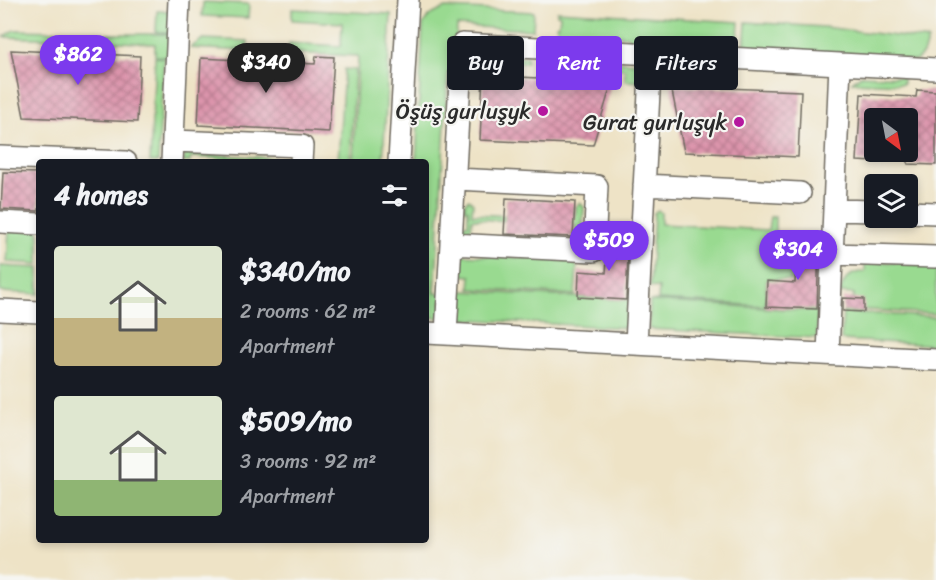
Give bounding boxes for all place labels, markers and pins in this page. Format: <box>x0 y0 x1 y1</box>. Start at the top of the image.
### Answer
pin: $862 <box>42 35 114 86</box>
pin: $340 <box>230 43 302 94</box>
place label: Öşüş gurluşyk <box>396 92 531 131</box>
place label: Gurat gurluşyk <box>583 103 727 142</box>
marker: Öşüş gurluşyk <box>536 104 550 118</box>
marker: Gurat gurluşyk <box>732 115 746 129</box>
pin: $509 <box>573 221 645 272</box>
pin: $304 <box>762 230 834 281</box>

